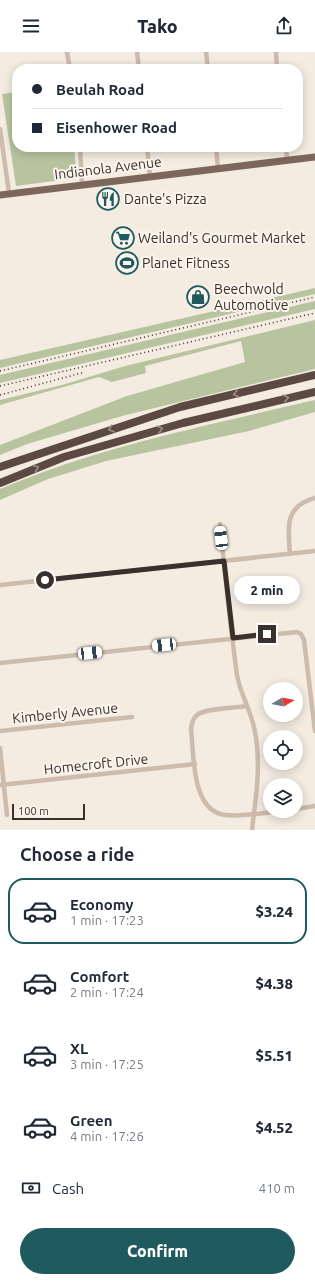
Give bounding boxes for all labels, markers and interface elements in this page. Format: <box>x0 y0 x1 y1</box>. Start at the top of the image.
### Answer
icon: menu <box>20 15 42 37</box>
icon: share <box>273 15 295 37</box>
text: Tako <box>137 16 178 36</box>
text: Beulah Road <box>56 81 144 98</box>
text: Eisenhower Road <box>56 119 177 136</box>
street label: Indianola Avenue <box>54 153 162 183</box>
restaurant icon: Dante's Pizza <box>95 186 121 212</box>
place label: Dante's Pizza <box>124 191 207 207</box>
supermarket icon: Weiland's Gourmet Market <box>110 225 136 251</box>
place label: Weiland's Gourmet Market <box>138 230 306 246</box>
sports icon: Planet Fitness <box>114 250 140 276</box>
place label: Planet Fitness <box>142 255 230 271</box>
place label: Beechwold Automotive <box>214 281 288 313</box>
shop icon: Beechwold Automotive <box>185 284 211 310</box>
one-way arrow <box>233 389 239 397</box>
one-way arrow <box>283 395 289 403</box>
one-way arrow <box>108 425 115 433</box>
one-way arrow <box>157 426 163 434</box>
one-way arrow <box>33 465 40 473</box>
car <box>214 525 228 551</box>
route start <box>36 571 54 589</box>
callout: 2 min <box>234 576 300 604</box>
text: 2 min <box>250 583 284 597</box>
route end <box>258 625 276 643</box>
car <box>151 638 177 652</box>
car <box>77 646 103 660</box>
north arrow <box>263 682 303 722</box>
map controls <box>263 682 303 818</box>
street label: Kimberly Avenue <box>11 699 119 727</box>
button: locate <box>263 730 303 770</box>
street label: Homecroft Drive <box>43 751 149 777</box>
button: layers <box>263 778 303 818</box>
scale bar <box>12 802 85 821</box>
text: 100 m <box>18 805 49 817</box>
text: Choose a ride <box>20 844 134 864</box>
icon: car <box>22 893 58 929</box>
text: Economy <box>70 896 134 913</box>
text: $3.24 <box>255 903 293 920</box>
text: 1 min · 17:23 <box>70 913 144 927</box>
icon: car <box>22 965 58 1001</box>
text: Comfort <box>70 968 129 985</box>
text: $4.38 <box>255 975 293 992</box>
text: 2 min · 17:24 <box>70 985 144 999</box>
icon: car <box>22 1037 58 1073</box>
text: XL <box>70 1040 88 1057</box>
text: $5.51 <box>255 1047 293 1064</box>
text: 3 min · 17:25 <box>70 1057 144 1071</box>
icon: car <box>22 1109 58 1145</box>
text: Green <box>70 1112 112 1129</box>
text: $4.52 <box>255 1119 293 1136</box>
text: 4 min · 17:26 <box>70 1129 144 1143</box>
icon: cash <box>20 1177 42 1199</box>
text: Cash <box>52 1180 84 1197</box>
text: 410 m <box>259 1181 295 1195</box>
button: Confirm <box>20 1228 295 1274</box>

